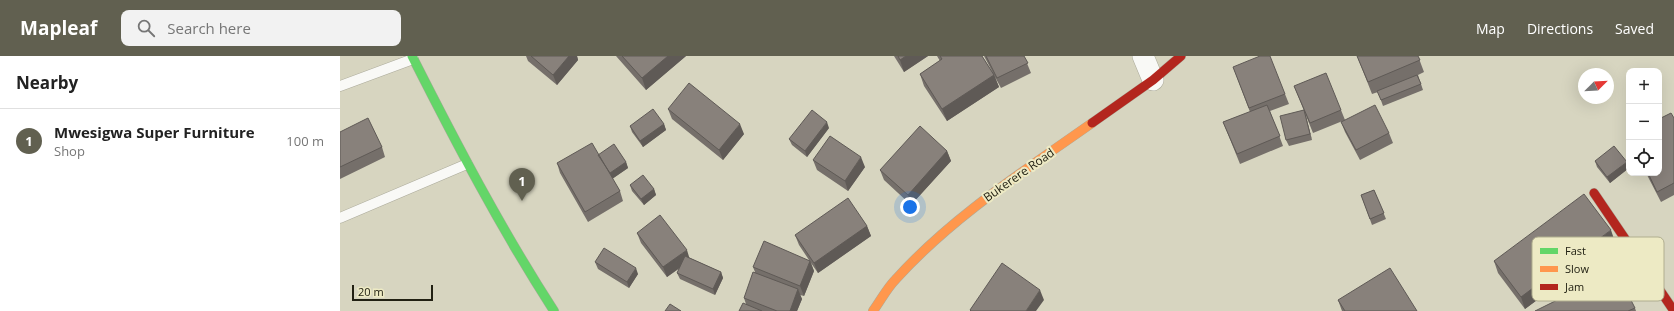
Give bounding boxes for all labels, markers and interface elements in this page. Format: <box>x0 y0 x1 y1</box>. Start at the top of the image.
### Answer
search box <box>121 10 401 46</box>
text: Mapleaf <box>20 15 97 41</box>
icon: search <box>135 17 157 39</box>
text: Search here <box>167 18 251 38</box>
text: Map <box>1476 19 1505 38</box>
text: Directions <box>1527 19 1593 38</box>
text: Saved <box>1615 19 1654 38</box>
north arrow <box>1578 68 1614 104</box>
map controls <box>1626 68 1662 176</box>
button: + <box>1626 68 1662 104</box>
text: Nearby <box>16 71 78 94</box>
button: − <box>1626 104 1662 140</box>
text: Mwesigwa Super Furniture <box>54 122 255 142</box>
text: 1 <box>25 132 33 150</box>
text: 100 m <box>286 132 324 150</box>
button: locate <box>1626 140 1662 176</box>
text: Shop <box>54 142 85 160</box>
street label: Bukerere Road <box>980 144 1058 205</box>
pin: 1 <box>509 168 535 201</box>
your location <box>900 197 920 217</box>
legend <box>1532 237 1664 301</box>
text: Fast <box>1565 243 1586 258</box>
text: Slow <box>1565 261 1589 276</box>
text: Jam <box>1564 279 1584 294</box>
scale bar <box>352 283 433 302</box>
text: 20 m <box>358 284 384 299</box>

